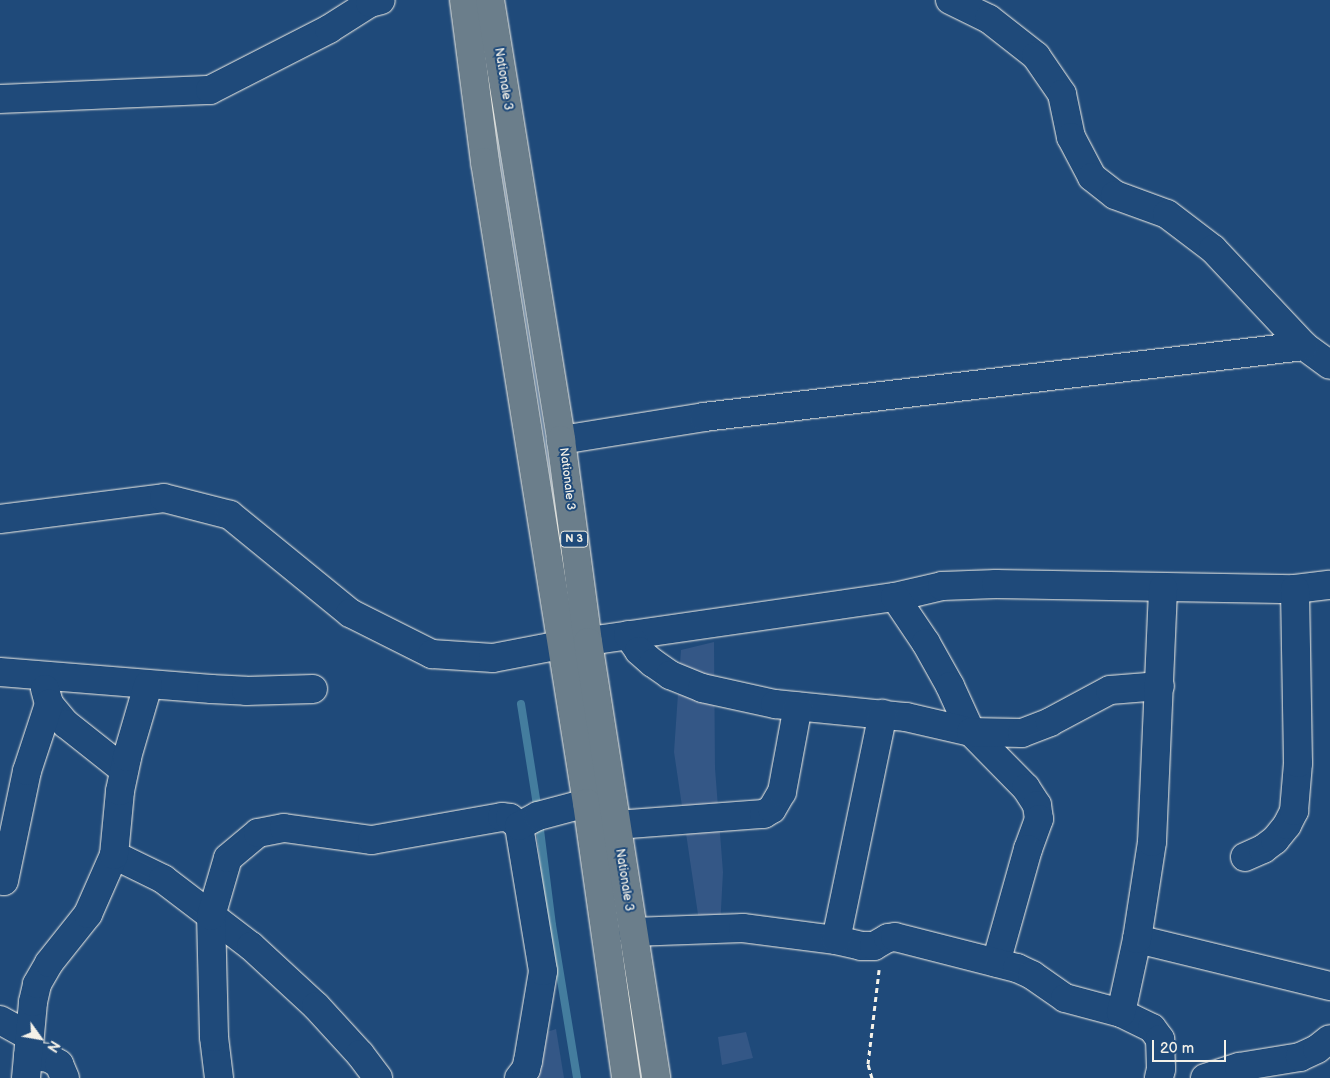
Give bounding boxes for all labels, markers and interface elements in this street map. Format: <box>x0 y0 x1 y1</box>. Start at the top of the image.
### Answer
street label: Nationale 3 <box>491 47 515 111</box>
street label: Nationale 3 <box>556 447 578 511</box>
road number: N 3 <box>559 530 589 548</box>
street label: Nationale 3 <box>612 848 636 912</box>
north arrow <box>15 1013 65 1063</box>
scale bar <box>1155 1030 1229 1062</box>
text: N <box>43 1037 63 1055</box>
text: 20 m <box>1160 1039 1194 1058</box>

